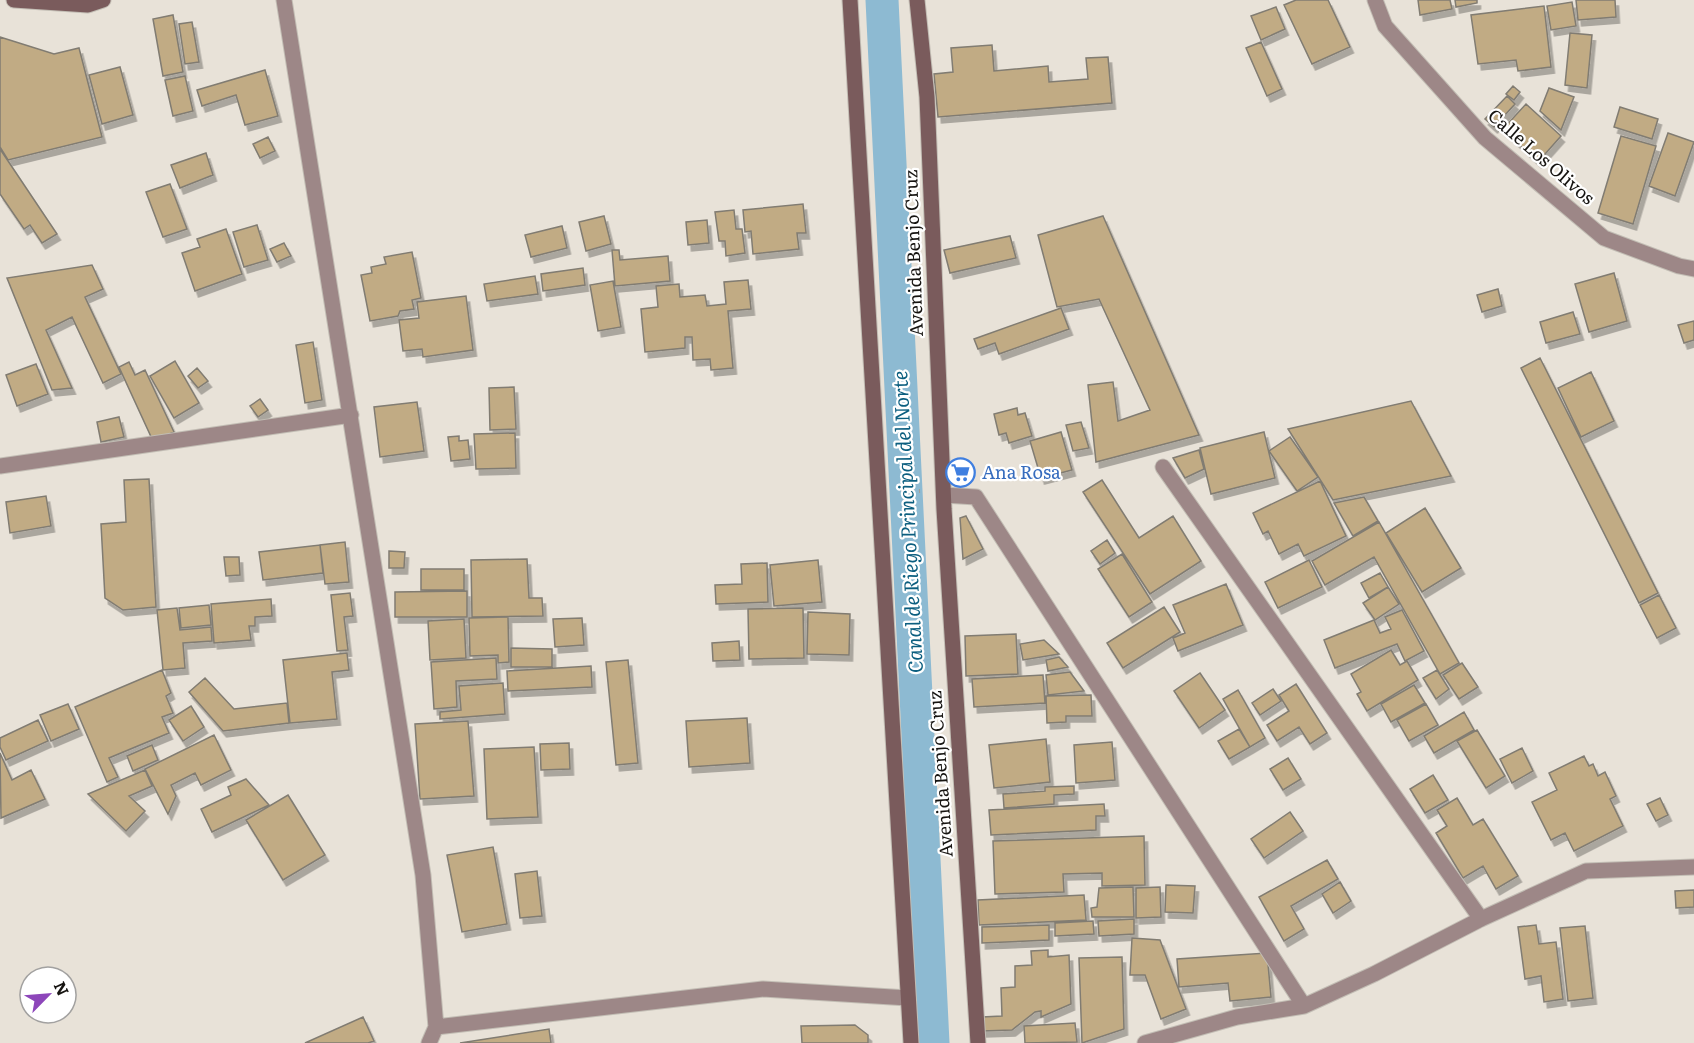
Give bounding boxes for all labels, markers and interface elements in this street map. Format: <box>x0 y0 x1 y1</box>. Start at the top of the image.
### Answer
street label: Calle Los Olivos <box>1483 102 1601 210</box>
street label: Avenida Benjo Cruz <box>896 169 929 337</box>
water label: Canal de Riego Principal del Norte <box>883 370 929 674</box>
supermarket icon: Ana Rosa <box>945 457 977 489</box>
place label: Ana Rosa <box>982 458 1061 485</box>
street label: Avenida Benjo Cruz <box>920 690 959 858</box>
north arrow <box>18 965 78 1025</box>
text: N <box>49 977 76 999</box>

